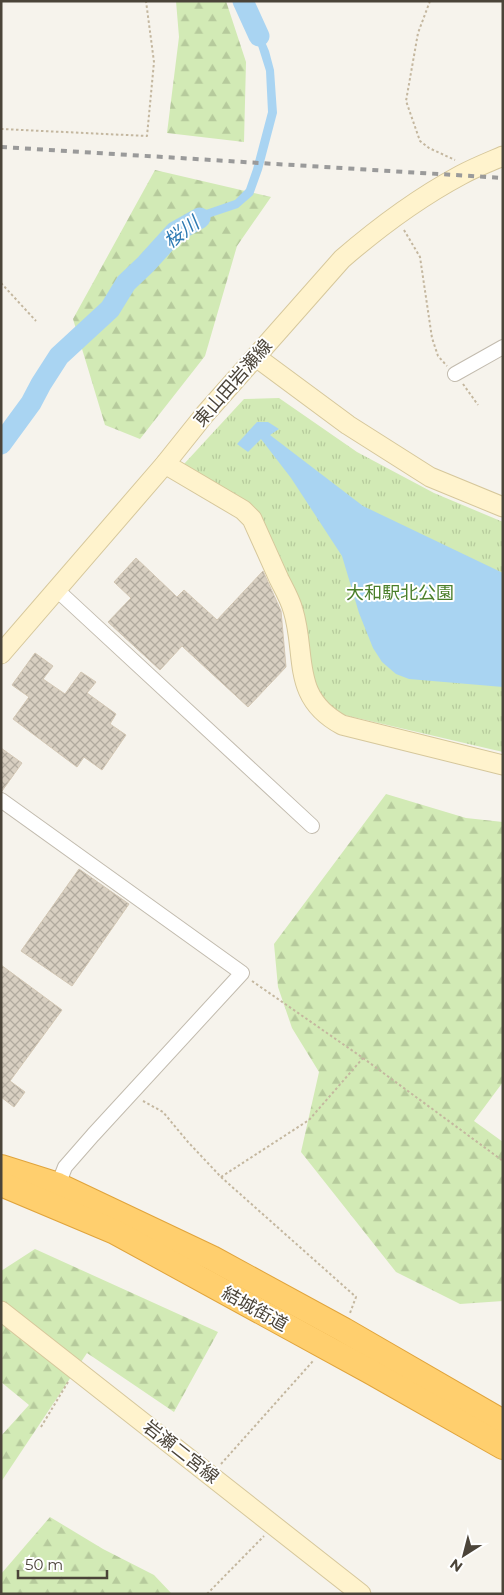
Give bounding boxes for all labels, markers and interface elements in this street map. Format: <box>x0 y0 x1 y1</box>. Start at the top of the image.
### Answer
water label: 桜川 <box>159 211 205 253</box>
street label: 東山田岩瀬線 <box>189 335 277 431</box>
park label: 大和駅北公園 <box>346 582 454 604</box>
street label: 結城街道 <box>218 1282 292 1336</box>
street label: 岩瀬二宮線 <box>139 1416 223 1488</box>
north arrow <box>439 1530 489 1580</box>
scale bar <box>18 1548 106 1580</box>
text: 50 m <box>25 1555 63 1574</box>
text: N <box>446 1555 466 1576</box>

